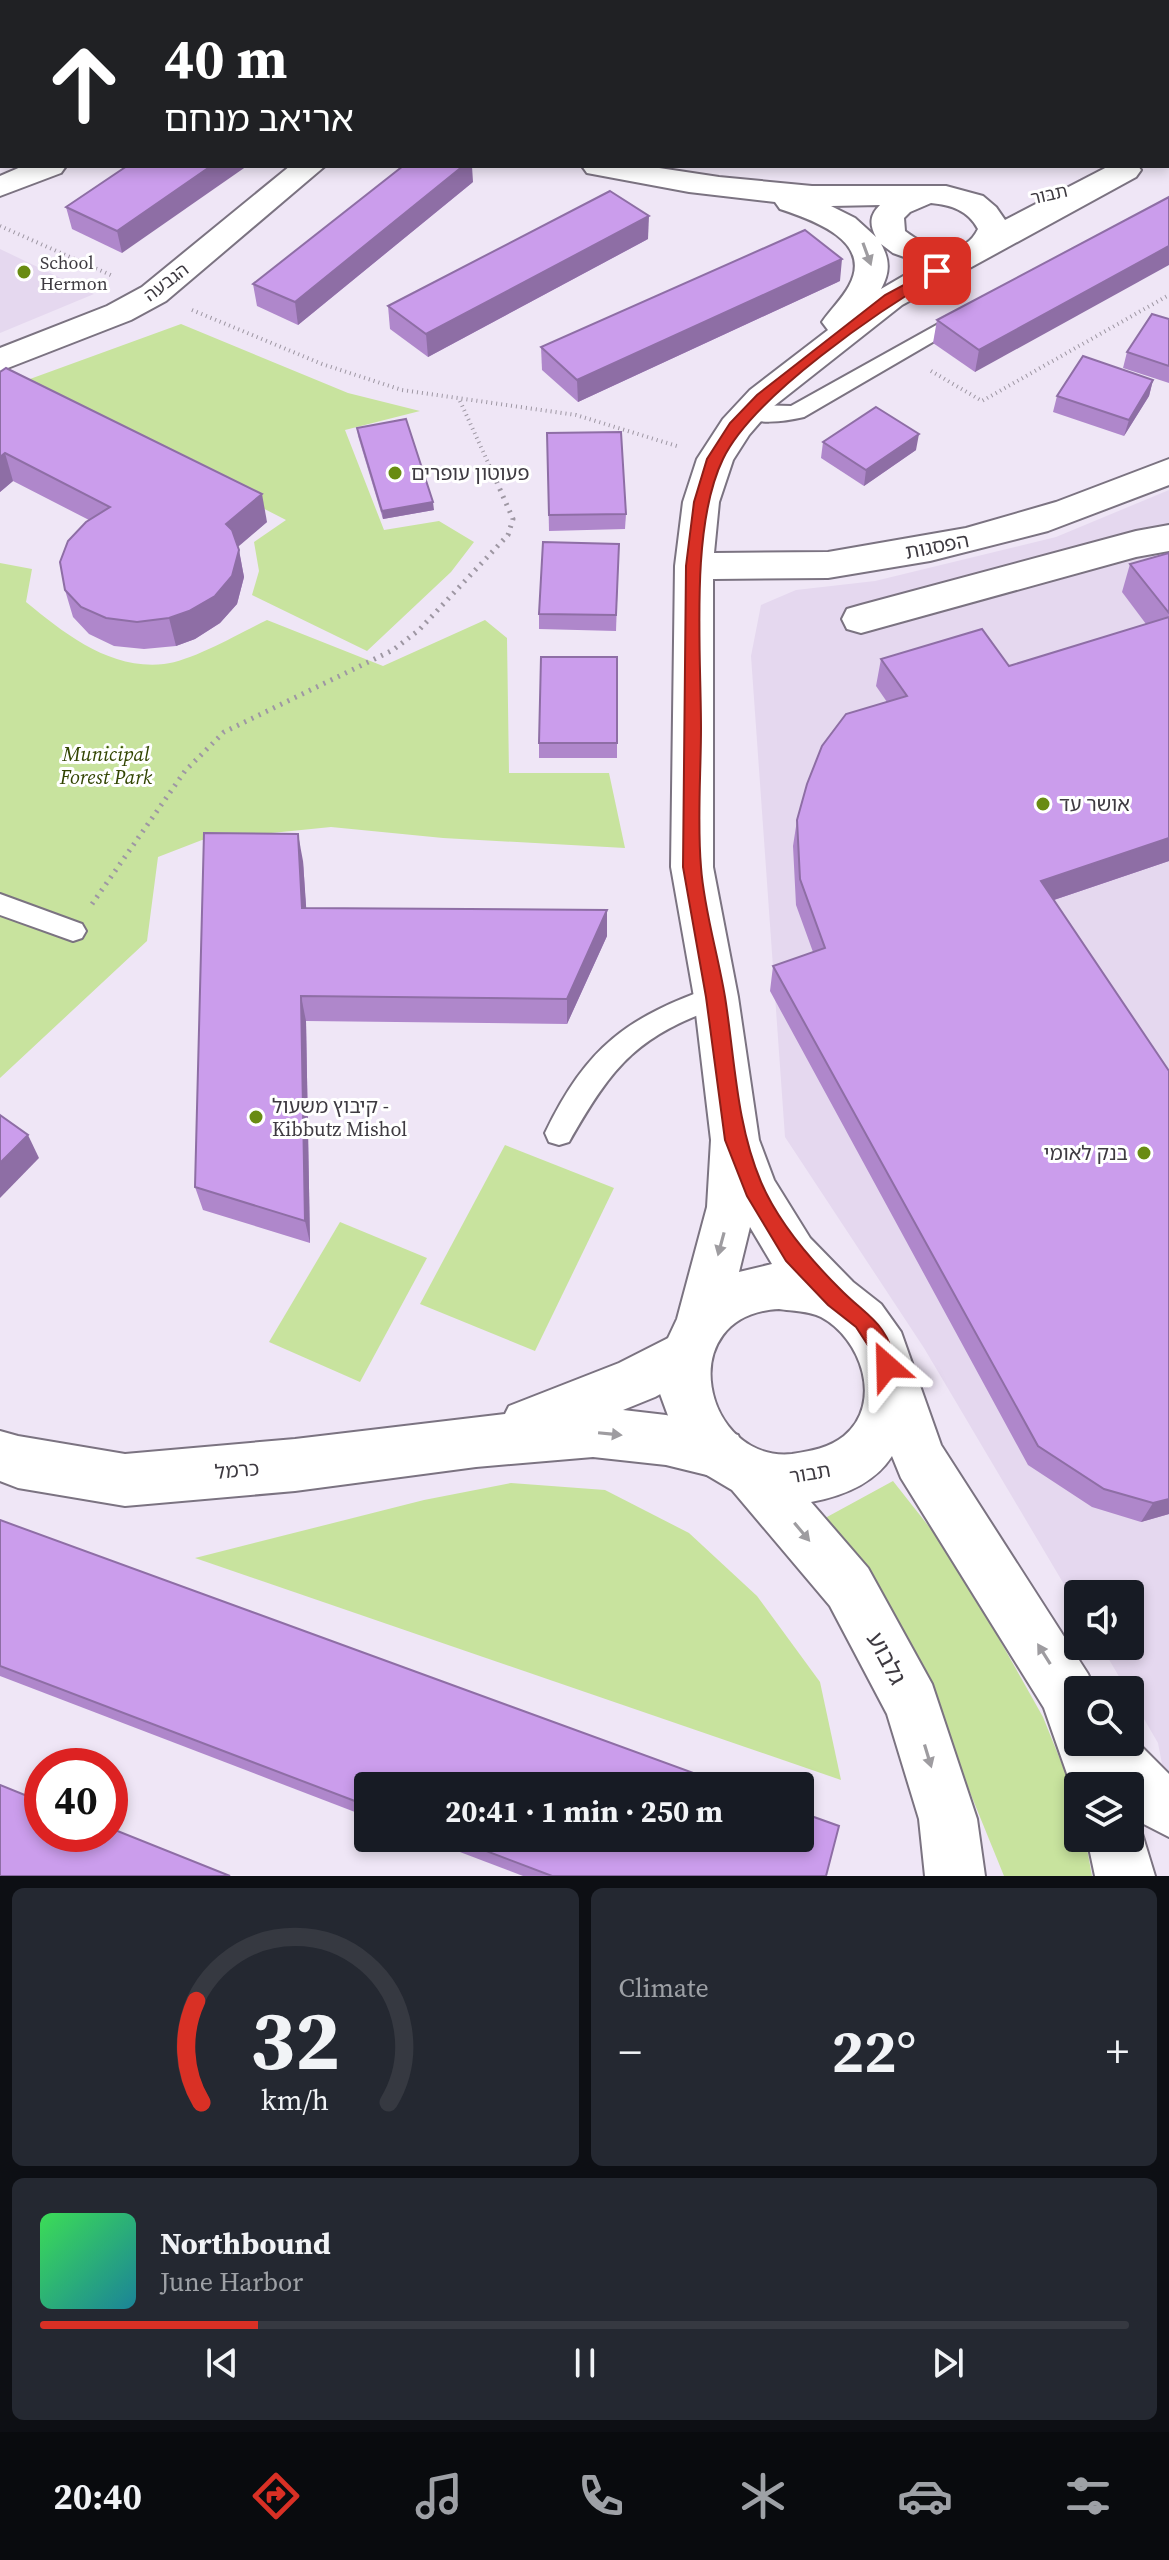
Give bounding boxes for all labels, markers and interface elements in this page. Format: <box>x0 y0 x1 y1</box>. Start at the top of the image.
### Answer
text: 40 m <box>164 20 287 97</box>
icon: ahead <box>32 32 136 136</box>
text: אריאב מנחם <box>164 94 354 143</box>
street label: תבור <box>1028 178 1070 210</box>
pin <box>903 237 971 305</box>
one-way arrow <box>861 243 874 267</box>
icon: arrive <box>915 249 959 293</box>
place label: School Hermon <box>40 250 108 296</box>
street label: הגבעה <box>138 257 194 307</box>
marker: School Hermon <box>15 263 33 281</box>
place label: פעוטון עופרים <box>411 459 529 487</box>
marker: פעוטון עופרים <box>386 464 404 482</box>
street label: הפסגות <box>903 526 971 566</box>
park label: Municipal Forest Park <box>59 740 153 791</box>
place label: אושר עד <box>1059 790 1130 818</box>
marker: אושר עד <box>1034 795 1052 813</box>
place label: קיבוץ משעול - Kibbutz Mishol <box>272 1092 407 1143</box>
marker: קיבוץ משעול - Kibbutz Mishol <box>247 1108 265 1126</box>
place label: בנק לאומי <box>1044 1139 1128 1167</box>
marker: בנק לאומי <box>1135 1144 1153 1162</box>
one-way arrow <box>715 1232 727 1257</box>
position arrow <box>845 1324 929 1408</box>
one-way arrow <box>597 1428 622 1441</box>
street label: כרמל <box>214 1454 260 1486</box>
street label: תבור <box>787 1456 833 1490</box>
one-way arrow <box>793 1521 810 1541</box>
map controls <box>1064 1580 1144 1852</box>
button: sound <box>1064 1580 1144 1660</box>
street label: גלבוע <box>859 1626 915 1690</box>
one-way arrow <box>1037 1643 1051 1665</box>
button: search <box>1064 1676 1144 1756</box>
one-way arrow <box>922 1744 935 1768</box>
speed limit sign: 40 <box>24 1748 128 1852</box>
button: layers <box>1064 1772 1144 1852</box>
text: 20:41 · 1 min · 250 m <box>445 1791 723 1832</box>
text: Climate <box>619 1970 709 2006</box>
text: 32 <box>250 1983 340 2097</box>
text: 22° <box>831 2010 916 2092</box>
text: − <box>619 2021 642 2082</box>
text: + <box>1106 2021 1129 2082</box>
text: km/h <box>261 2080 329 2120</box>
text: Northbound <box>160 2223 331 2264</box>
text: June Harbor <box>160 2264 303 2300</box>
icon: previous <box>200 2341 244 2385</box>
icon: pause <box>563 2341 607 2385</box>
icon: next <box>926 2341 970 2385</box>
icon: directions <box>248 2468 304 2524</box>
icon: music <box>411 2468 467 2524</box>
icon: phone <box>573 2468 629 2524</box>
icon: climate <box>735 2468 791 2524</box>
icon: car <box>897 2468 953 2524</box>
icon: filters <box>1060 2468 1116 2524</box>
text: 20:40 <box>53 2472 142 2521</box>

